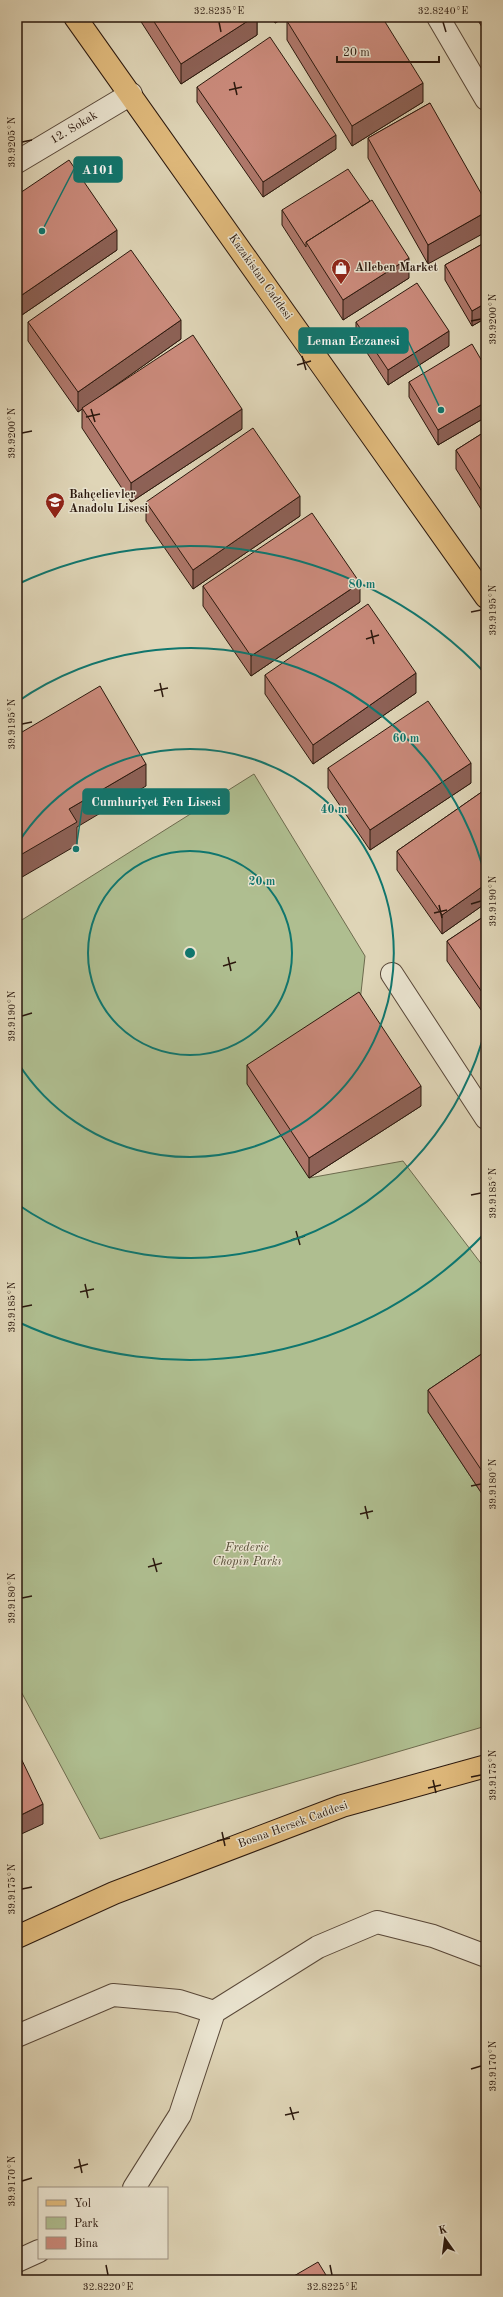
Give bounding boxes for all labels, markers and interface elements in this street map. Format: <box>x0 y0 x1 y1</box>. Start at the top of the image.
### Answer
text: 32.8235°E <box>194 6 244 16</box>
text: 32.8240°E <box>418 6 468 16</box>
scale bar <box>337 38 439 64</box>
text: 20 m <box>343 47 370 59</box>
street label: 12. Sokak <box>48 109 100 147</box>
text: 39.9205°N <box>7 116 17 168</box>
callout: A101 <box>74 157 122 182</box>
text: A101 <box>82 164 114 177</box>
street label: Kazakistan Caddesi <box>226 232 294 322</box>
shop icon: Alleben Market <box>330 257 352 285</box>
place label: Alleben Market <box>355 262 439 274</box>
text: 39.9200°N <box>488 293 498 345</box>
callout: Leman Eczanesi <box>299 328 408 353</box>
text: Leman Eczanesi <box>306 335 400 348</box>
text: 39.9200°N <box>7 407 17 459</box>
place label: Bahçelievler Anadolu Lisesi <box>69 489 149 515</box>
school or university icon: Bahçelievler Anadolu Lisesi <box>44 491 66 519</box>
text: 80 m <box>349 579 376 591</box>
text: 39.9195°N <box>488 584 498 636</box>
text: 39.9195°N <box>7 698 17 750</box>
text: 60 m <box>393 733 420 745</box>
callout: Cumhuriyet Fen Lisesi <box>83 789 229 814</box>
text: Cumhuriyet Fen Lisesi <box>91 796 221 809</box>
text: 40 m <box>321 804 348 816</box>
text: 39.9190°N <box>488 875 498 927</box>
text: 20 m <box>249 876 276 888</box>
centre of rings <box>183 946 197 960</box>
text: 39.9190°N <box>7 990 17 1042</box>
text: 39.9185°N <box>488 1167 498 1219</box>
text: 39.9185°N <box>7 1281 17 1333</box>
text: 39.9180°N <box>488 1458 498 1510</box>
park label: Frederic Chopin Parkı <box>212 1542 282 1568</box>
text: 39.9180°N <box>7 1572 17 1624</box>
text: 39.9175°N <box>488 1749 498 1801</box>
street label: Bosna Hersek Caddesi <box>236 1800 350 1850</box>
text: 39.9175°N <box>7 1863 17 1915</box>
text: 39.9170°N <box>488 2040 498 2092</box>
text: 39.9170°N <box>7 2155 17 2207</box>
legend <box>38 2187 168 2259</box>
text: Yol <box>74 2198 91 2210</box>
text: Park <box>74 2218 99 2230</box>
north arrow <box>425 2219 465 2259</box>
text: K <box>437 2224 449 2237</box>
text: Bina <box>74 2238 98 2250</box>
text: 32.8220°E <box>83 2282 133 2292</box>
text: 32.8225°E <box>307 2282 357 2292</box>

